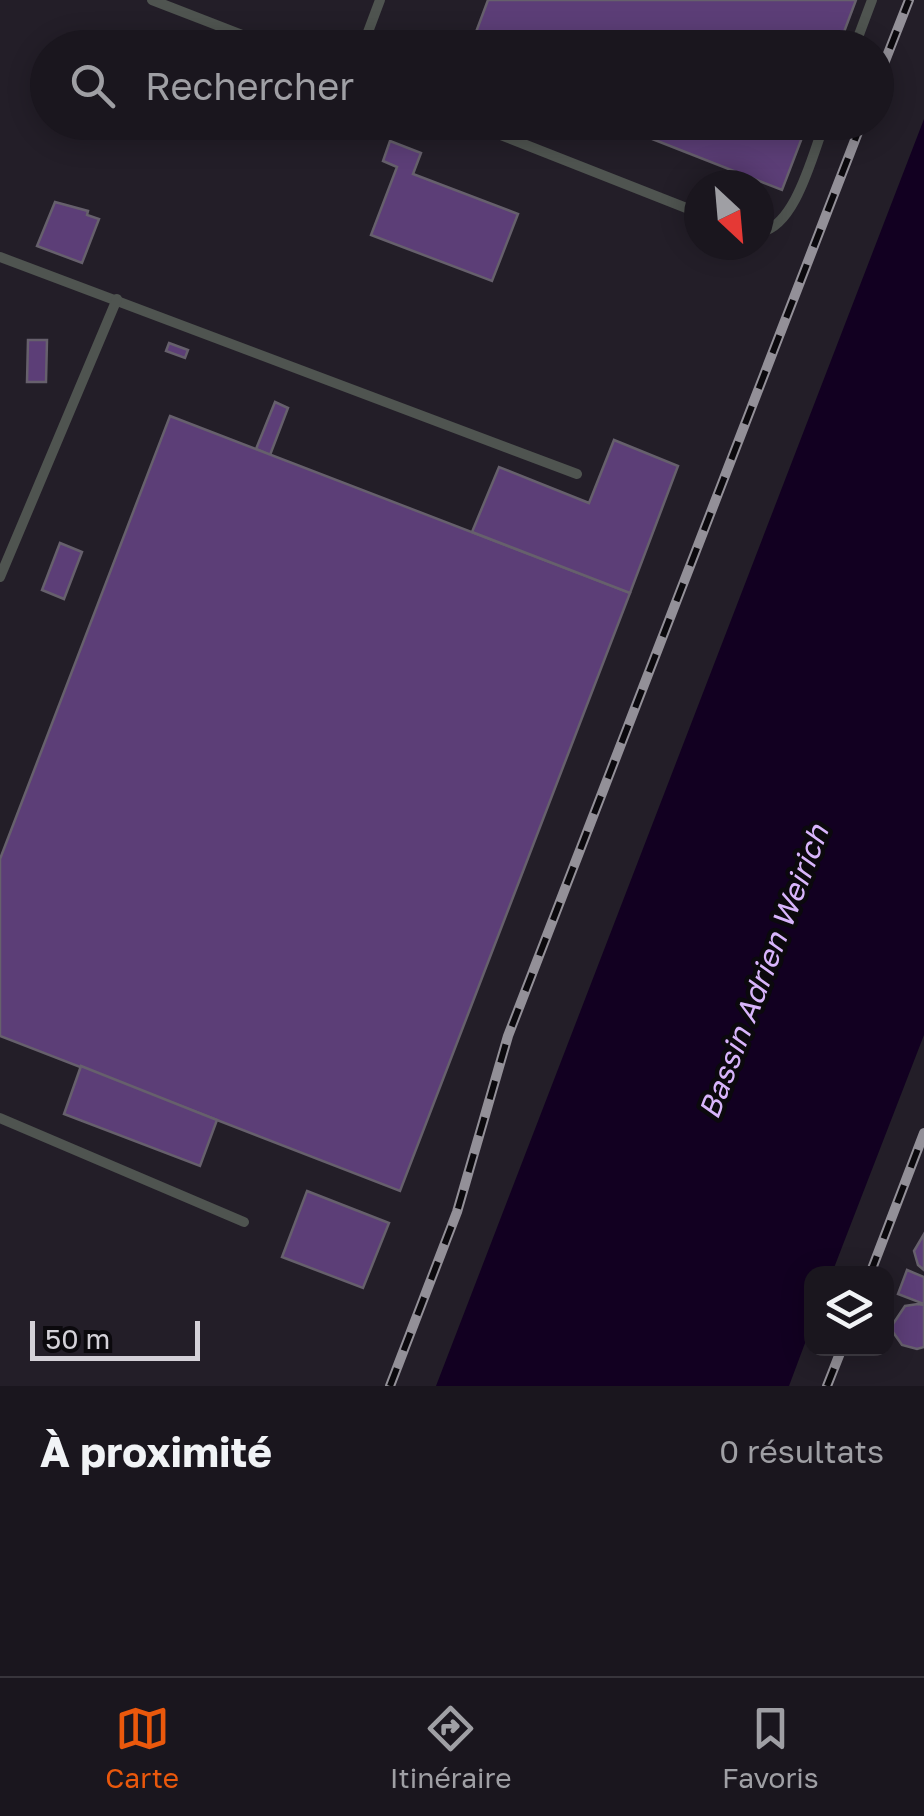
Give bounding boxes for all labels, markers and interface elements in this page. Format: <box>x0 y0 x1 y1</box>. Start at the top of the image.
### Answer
search box <box>30 30 894 140</box>
icon: search <box>65 58 120 113</box>
text: Rechercher <box>145 63 354 108</box>
north arrow <box>684 170 774 260</box>
water label: Bassin Adrien Weirich <box>690 818 836 1124</box>
map controls <box>804 1266 894 1356</box>
button: layers <box>804 1266 894 1356</box>
scale bar <box>30 1316 200 1360</box>
text: 50 m <box>45 1322 110 1355</box>
text: À proximité <box>40 1426 272 1476</box>
text: 0 résultats <box>719 1432 884 1470</box>
tab: Carte <box>105 1701 179 1794</box>
tab: Itinéraire <box>390 1701 512 1794</box>
tab: Favoris <box>722 1701 819 1794</box>

